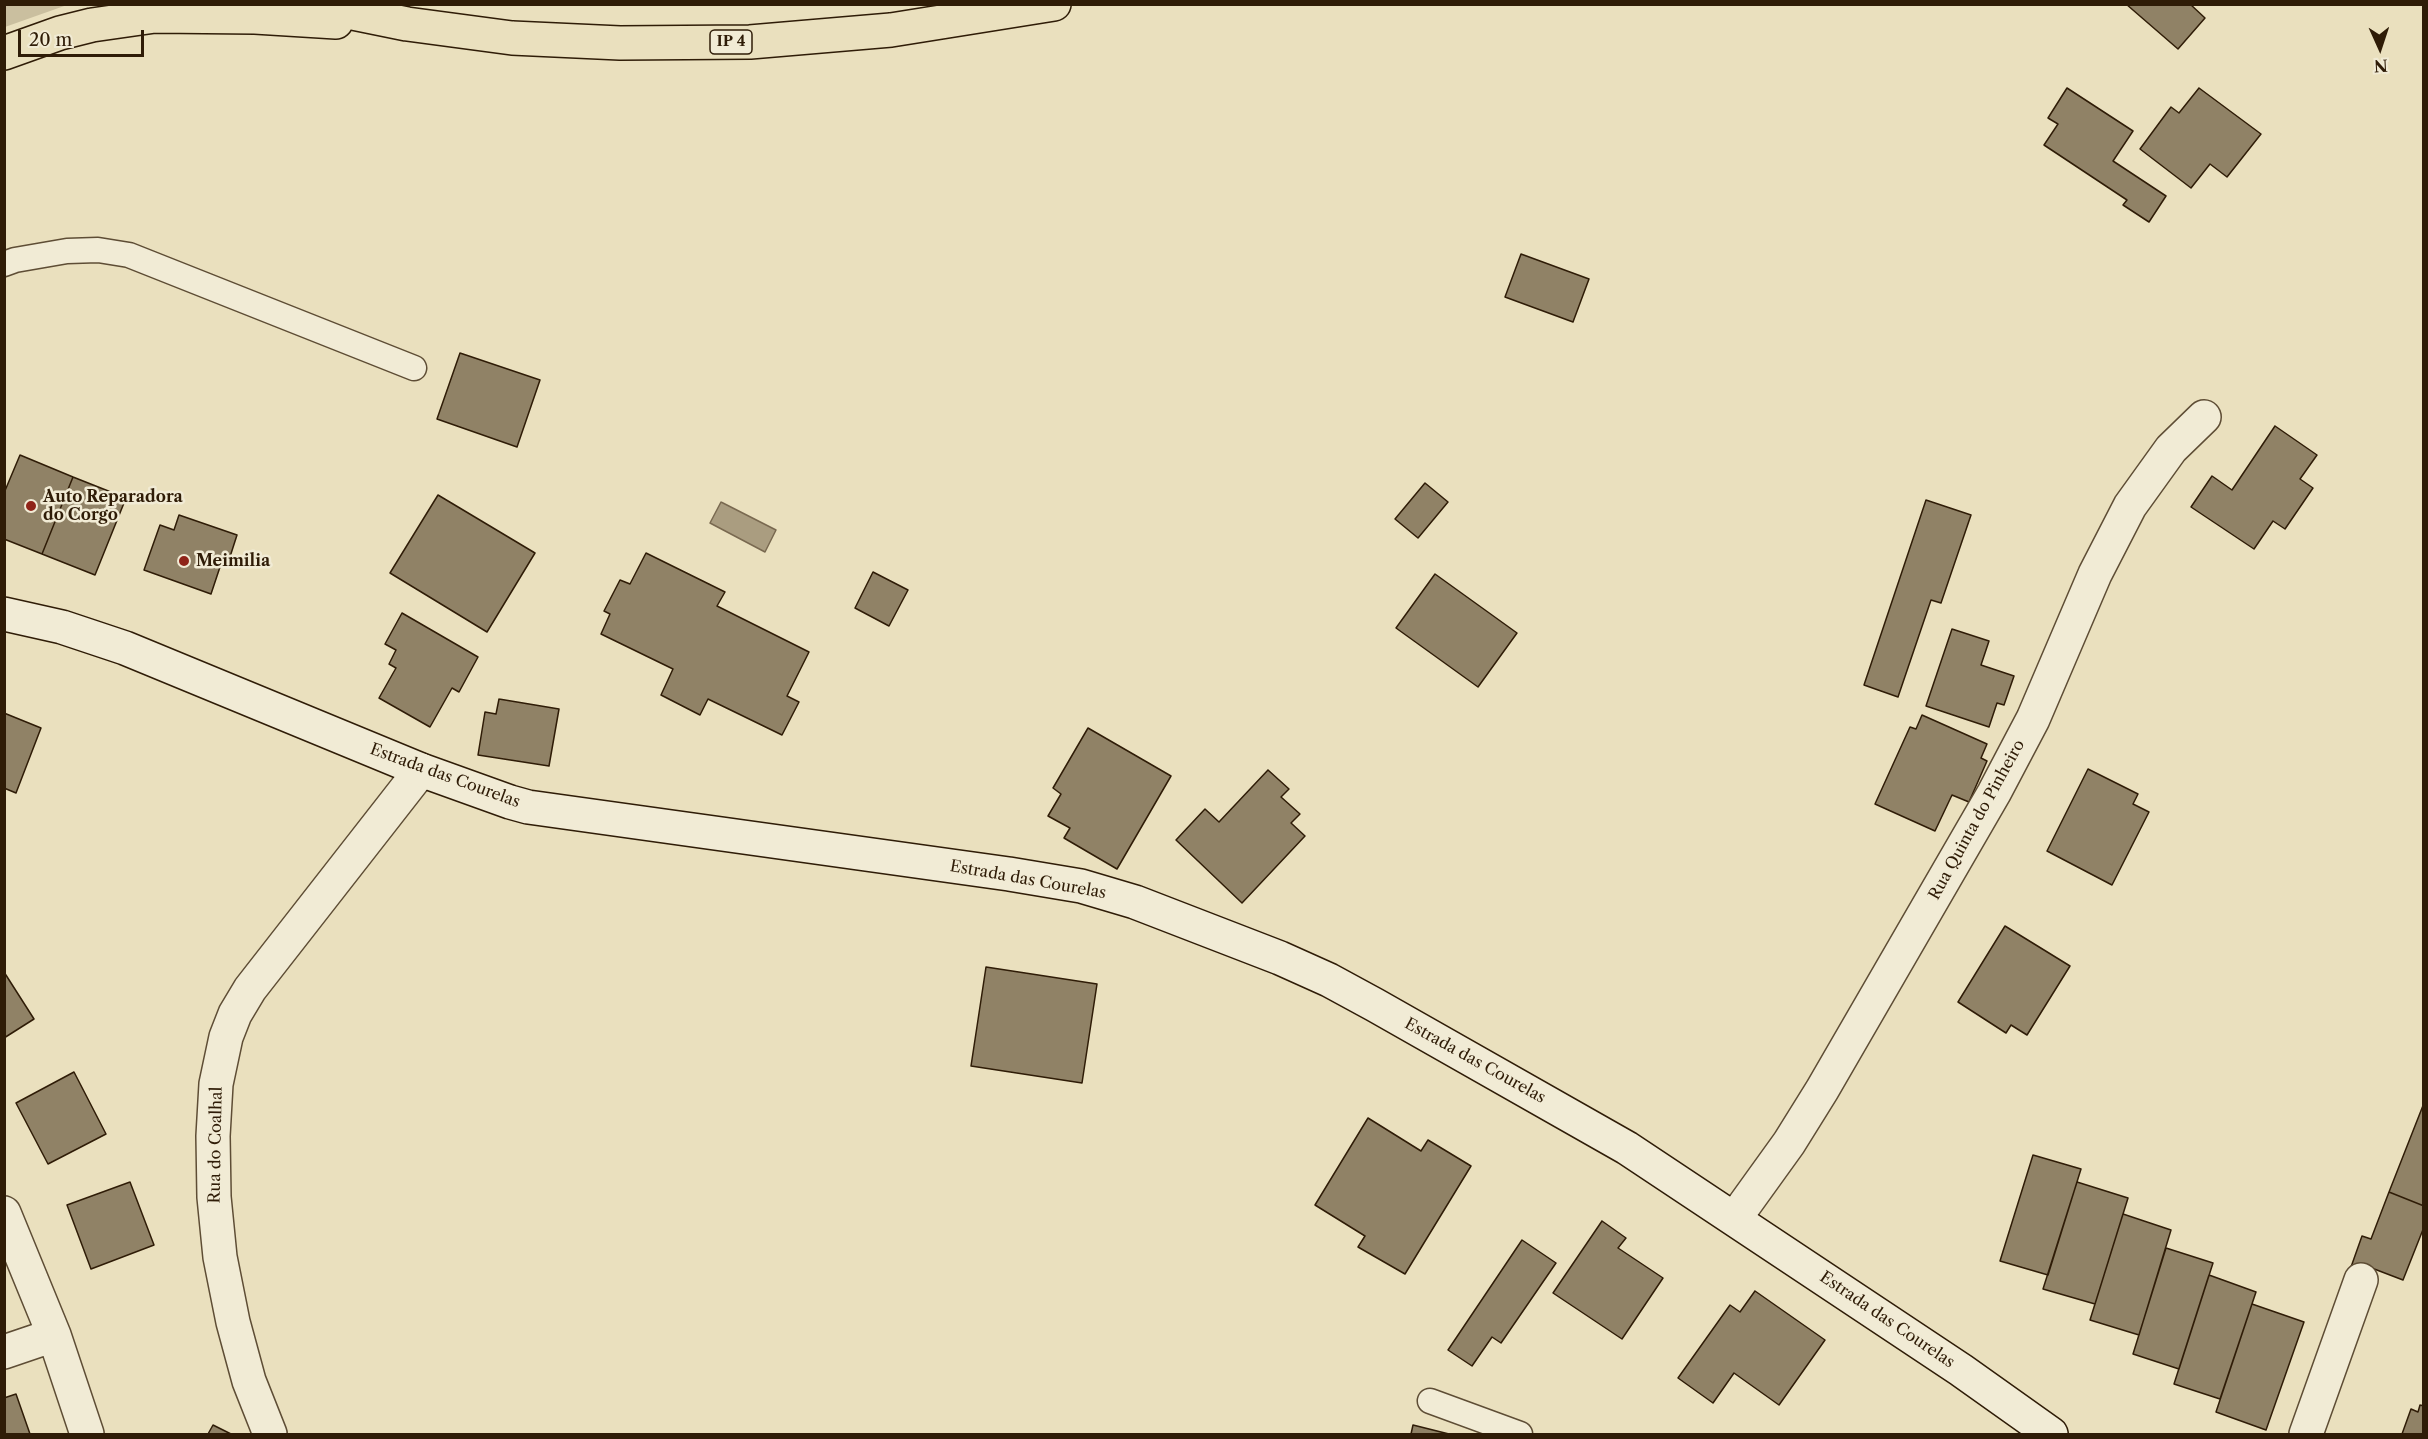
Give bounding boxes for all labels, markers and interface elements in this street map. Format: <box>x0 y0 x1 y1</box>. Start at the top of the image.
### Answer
scale bar <box>21 18 147 56</box>
north arrow <box>2350 18 2410 78</box>
text: 20 m <box>29 29 72 51</box>
road number: IP 4 <box>710 30 752 54</box>
text: N <box>2373 56 2388 76</box>
place label: Auto Reparadora do Corgo <box>43 487 183 525</box>
marker: Auto Reparadora do Corgo <box>24 499 38 513</box>
place label: Meimilia <box>196 551 270 571</box>
marker: Meimilia <box>177 554 191 568</box>
street label: Rua Quinta do Pinheiro <box>1925 737 2029 903</box>
street label: Estrada das Courelas <box>367 740 523 812</box>
street label: Estrada das Courelas <box>948 857 1108 903</box>
street label: Estrada das Courelas <box>1401 1014 1549 1108</box>
street label: Rua do Coalhal <box>205 1087 227 1203</box>
street label: Estrada das Courelas <box>1816 1268 1958 1372</box>

